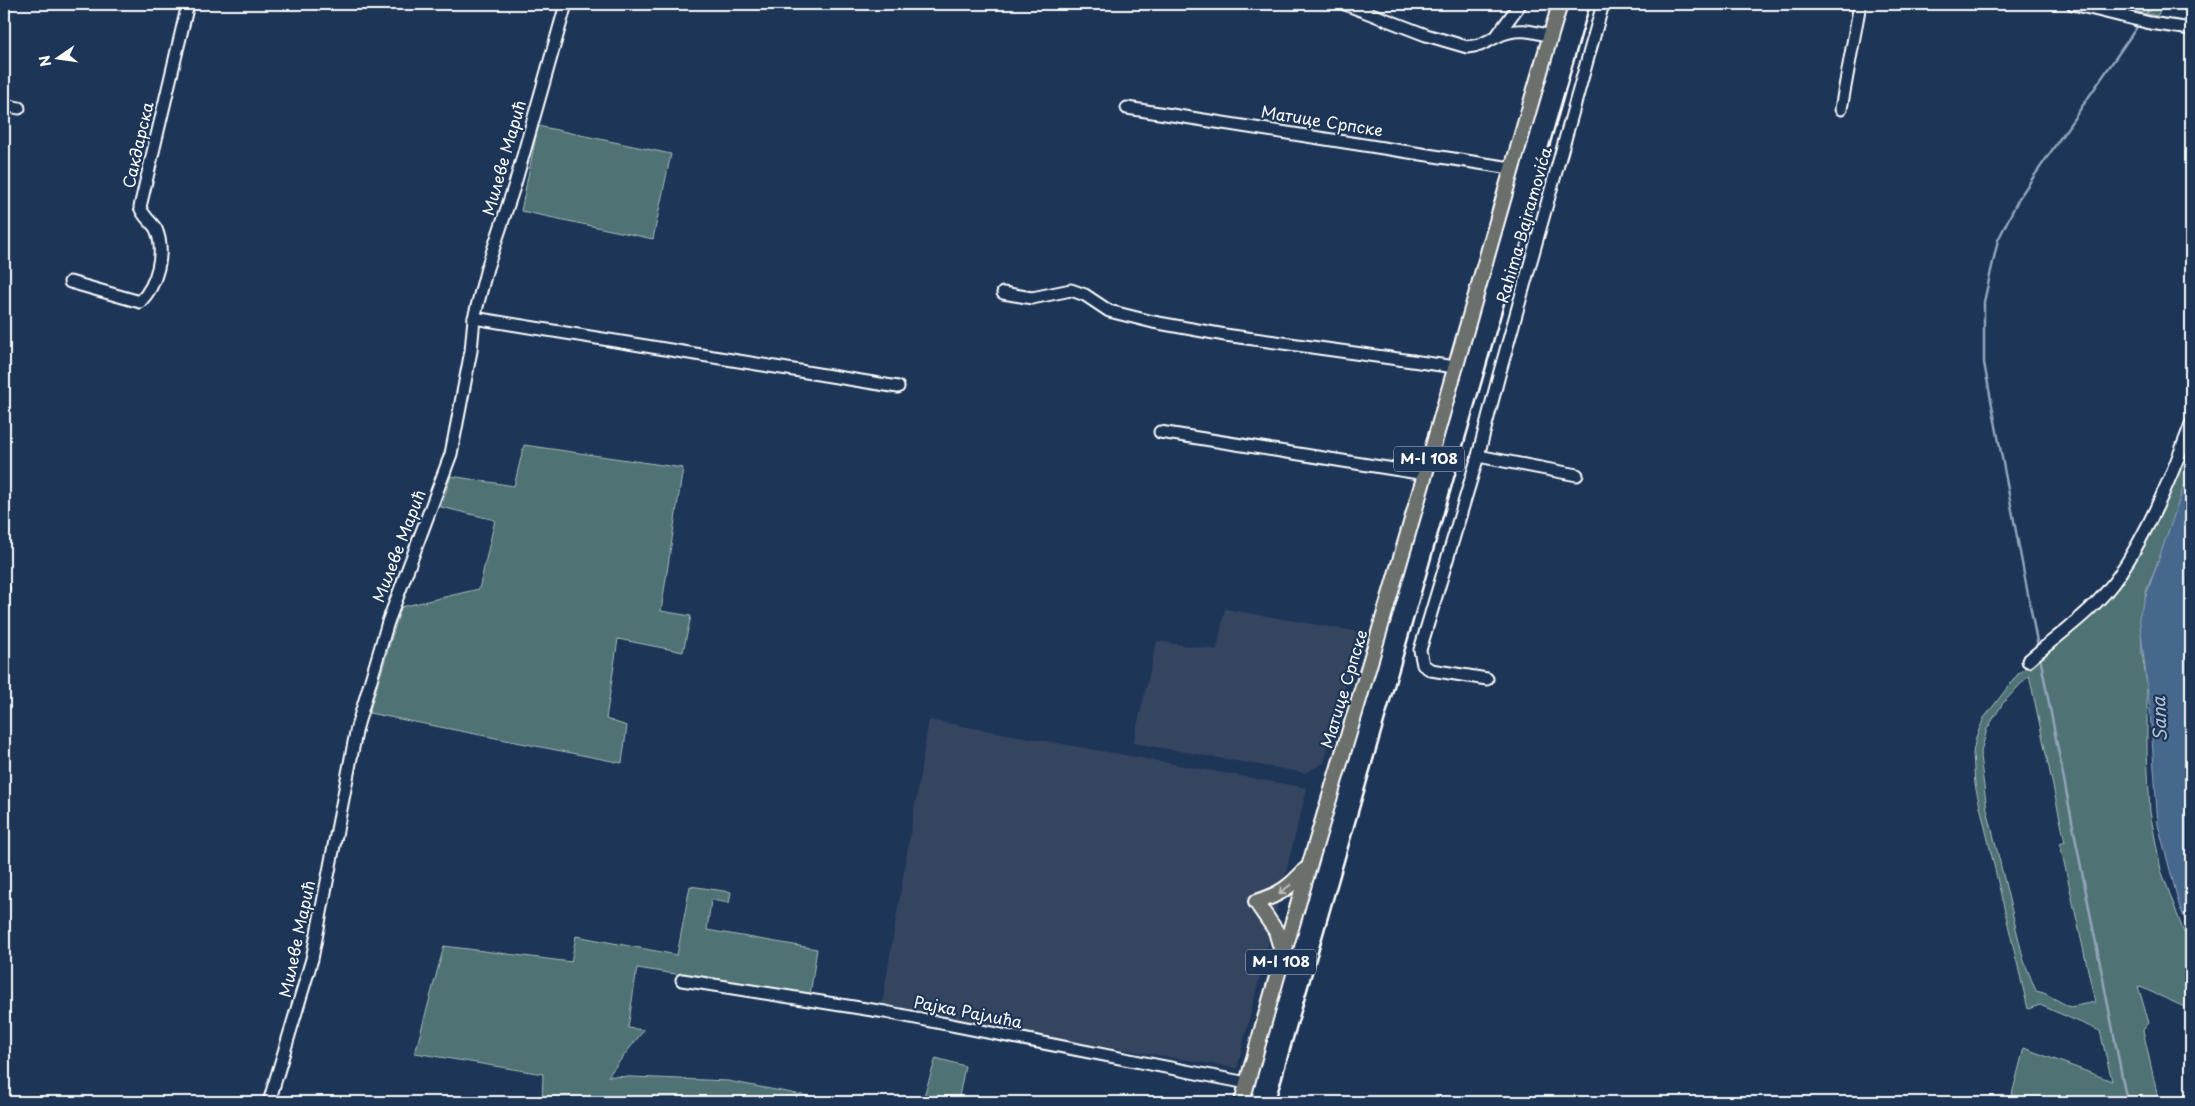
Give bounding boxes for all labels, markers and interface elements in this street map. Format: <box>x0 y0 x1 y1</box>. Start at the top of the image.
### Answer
north arrow <box>32 32 82 82</box>
text: N <box>33 53 56 69</box>
street label: Милеве Мaрић <box>475 97 531 218</box>
street label: Сакдарска <box>115 99 159 190</box>
street label: Матице Српске <box>1259 99 1385 141</box>
street label: Rahima Bajramovića <box>1489 143 1557 306</box>
road number: M-I 108 <box>1394 446 1464 472</box>
street label: Милеве Мaрић <box>366 486 431 605</box>
street label: Матице Српске <box>1314 626 1373 751</box>
water label: Sana <box>2144 695 2173 742</box>
street label: Милеве Мaрић <box>272 878 320 999</box>
one-way arrow <box>1278 884 1292 894</box>
road number: M-I 108 <box>1246 950 1316 974</box>
street label: Рајка Рајлића <box>912 989 1024 1033</box>

